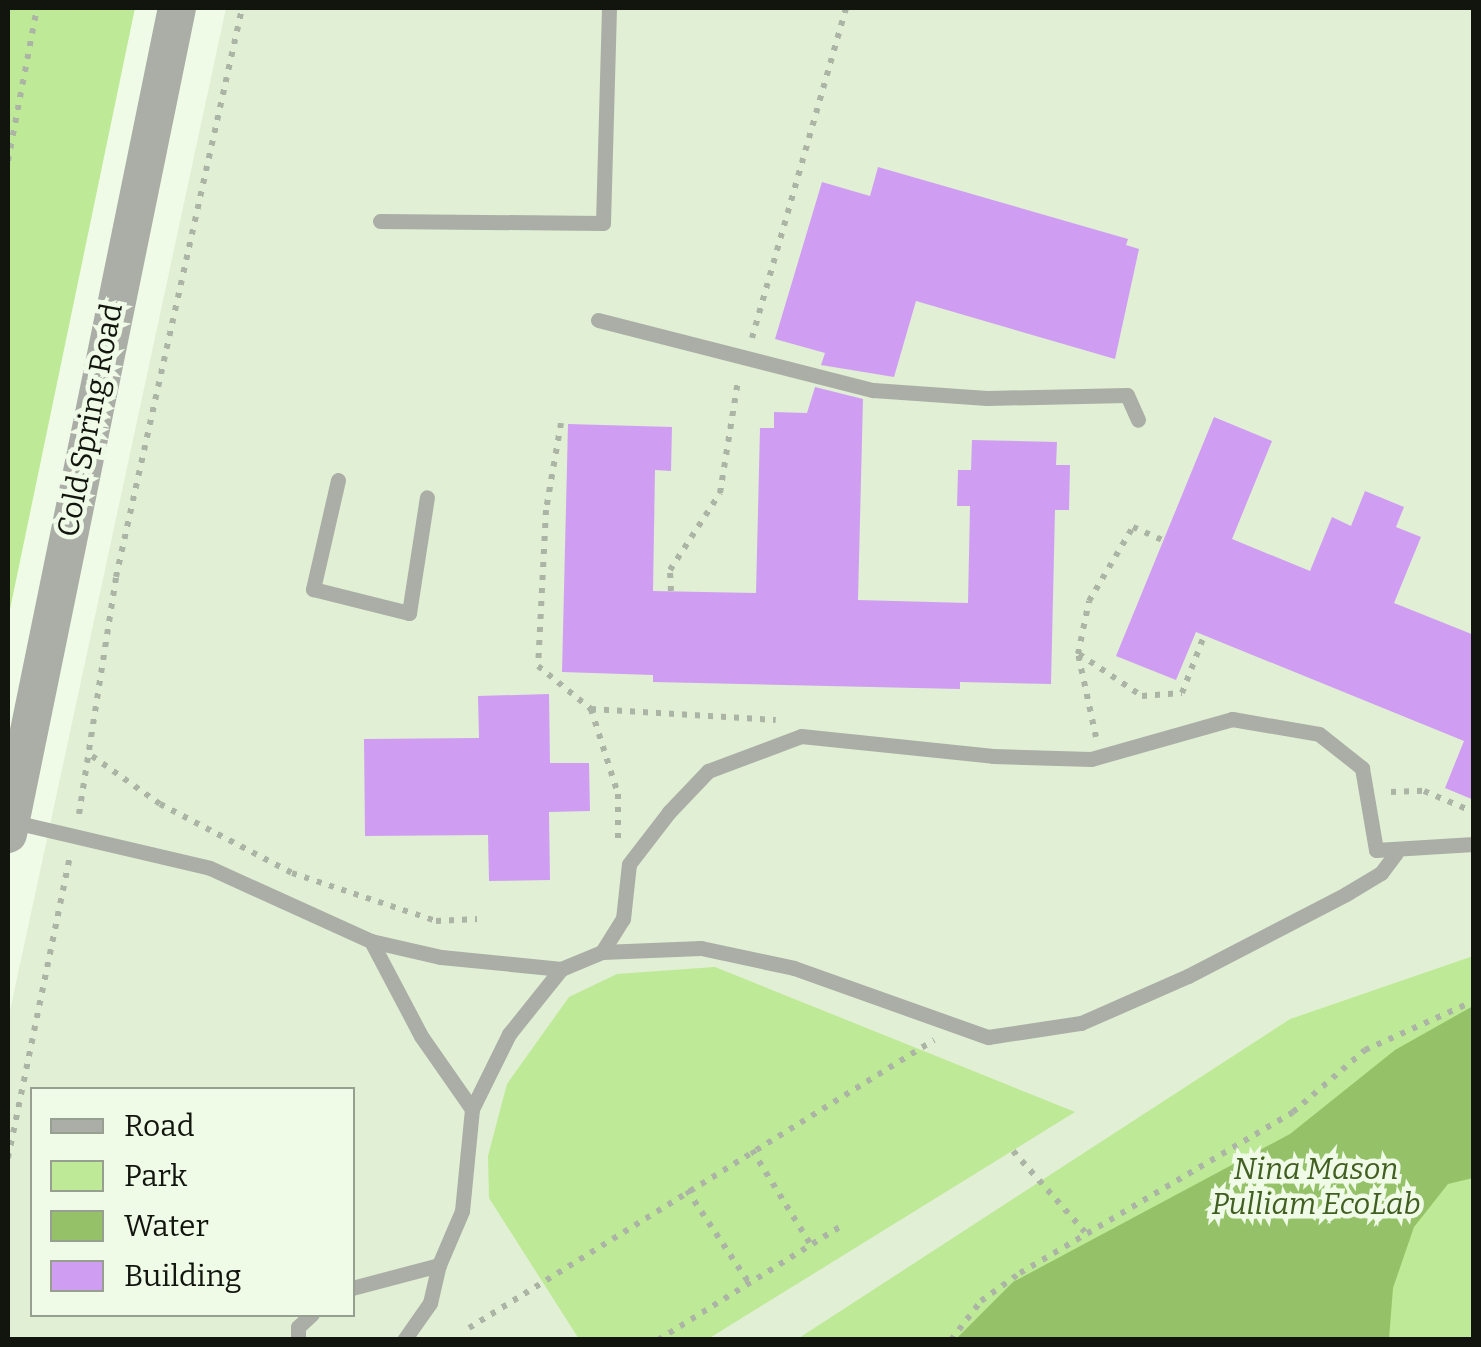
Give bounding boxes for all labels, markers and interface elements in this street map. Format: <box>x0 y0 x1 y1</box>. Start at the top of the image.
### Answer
street label: Cold Spring Road <box>50 300 130 540</box>
legend <box>30 1087 355 1317</box>
text: Road <box>124 1108 195 1144</box>
park label: Nina Mason Pulliam EcoLab <box>1211 1151 1421 1222</box>
text: Park <box>124 1158 187 1194</box>
text: Water <box>124 1208 209 1244</box>
text: Building <box>124 1258 242 1294</box>

